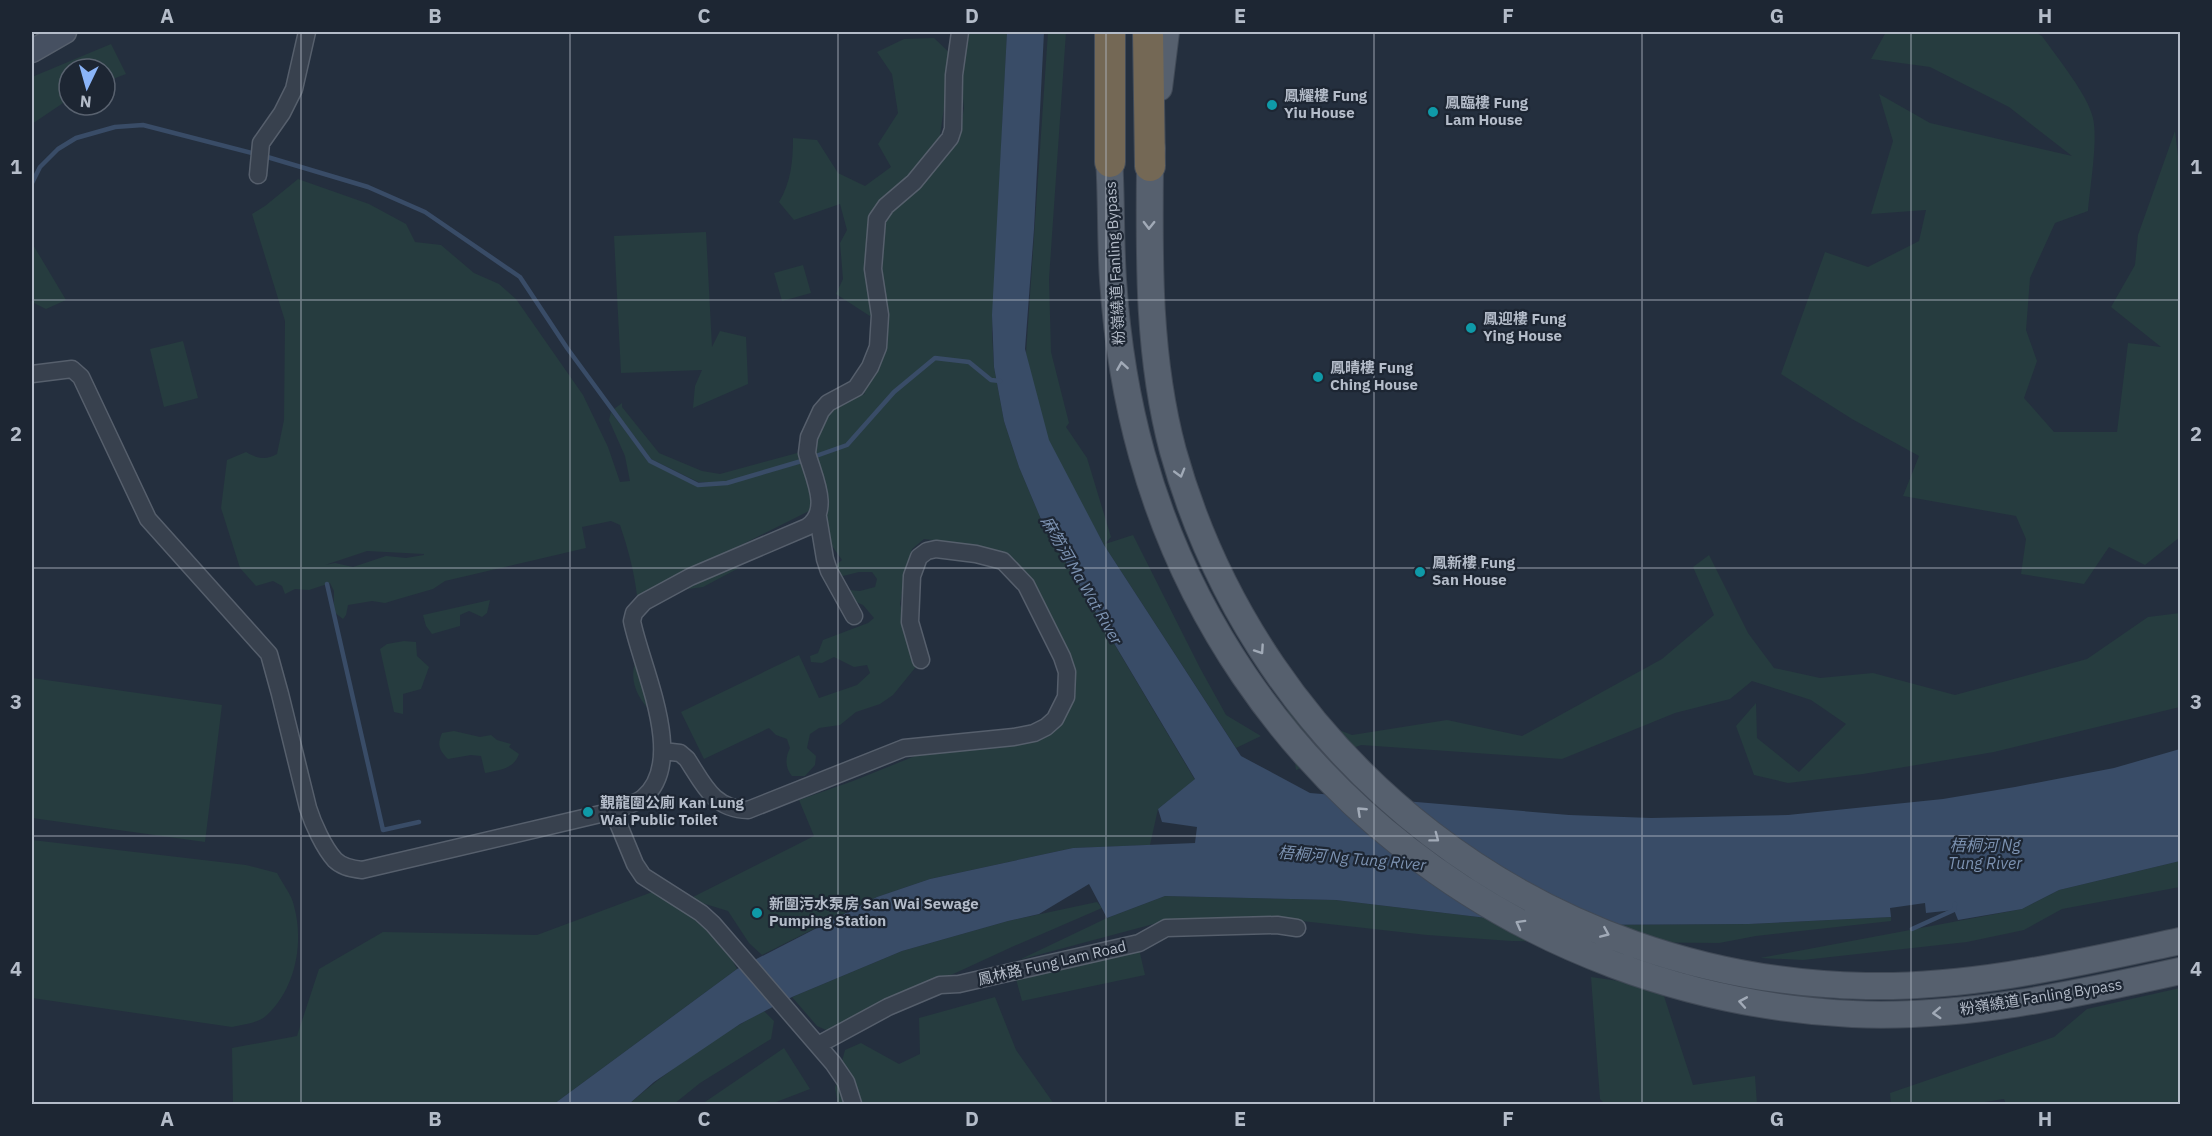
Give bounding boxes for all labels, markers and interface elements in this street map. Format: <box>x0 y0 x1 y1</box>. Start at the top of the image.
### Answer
text: A <box>160 2 174 29</box>
text: B <box>428 2 442 29</box>
text: C <box>697 2 711 29</box>
text: D <box>965 2 979 29</box>
text: E <box>1234 2 1246 29</box>
text: F <box>1502 2 1514 29</box>
text: G <box>1770 2 1784 29</box>
text: H <box>2038 2 2052 29</box>
north arrow <box>57 57 117 117</box>
place label: 鳳耀樓 Fung Yiu House <box>1284 86 1368 122</box>
text: N <box>79 91 92 112</box>
place label: 鳳臨樓 Fung Lam House <box>1445 93 1529 129</box>
marker: 鳳耀樓 Fung Yiu House <box>1265 98 1279 112</box>
marker: 鳳臨樓 Fung Lam House <box>1426 105 1440 119</box>
text: 1 <box>10 153 22 180</box>
text: 1 <box>2190 153 2202 180</box>
street label: 粉嶺繞道 Fanling Bypass <box>1101 181 1128 345</box>
one-way arrow <box>1143 220 1155 229</box>
place label: 鳳迎樓 Fung Ying House <box>1483 309 1567 345</box>
marker: 鳳迎樓 Fung Ying House <box>1464 321 1478 335</box>
place label: 鳳晴樓 Fung Ching House <box>1330 358 1418 394</box>
one-way arrow <box>1117 361 1129 371</box>
marker: 鳳晴樓 Fung Ching House <box>1311 370 1325 384</box>
text: 2 <box>10 420 22 447</box>
text: 2 <box>2190 420 2202 447</box>
one-way arrow <box>1173 467 1185 478</box>
water label: 麻笏河 Ma Wat River <box>1037 512 1128 649</box>
place label: 鳳新樓 Fung San House <box>1432 553 1516 589</box>
marker: 鳳新樓 Fung San House <box>1413 565 1427 579</box>
one-way arrow <box>1253 644 1265 654</box>
text: 3 <box>10 688 22 715</box>
text: 3 <box>2190 688 2202 715</box>
place label: 覲龍圍公廁 Kan Lung Wai Public Toilet <box>600 793 745 829</box>
marker: 覲龍圍公廁 Kan Lung Wai Public Toilet <box>581 805 595 819</box>
one-way arrow <box>1358 807 1368 818</box>
one-way arrow <box>1429 830 1440 841</box>
water label: 梧桐河 Ng Tung River <box>1948 835 2023 873</box>
water label: 梧桐河 Ng Tung River <box>1277 842 1428 875</box>
place label: 新圍污水泵房 San Wai Sewage Pumping Station <box>769 894 979 930</box>
marker: 新圍污水泵房 San Wai Sewage Pumping Station <box>750 906 764 920</box>
one-way arrow <box>1516 919 1526 931</box>
one-way arrow <box>1598 926 1609 938</box>
street label: 鳳林路 Fung Lam Road <box>976 936 1128 989</box>
text: 4 <box>10 955 22 982</box>
text: 4 <box>2190 955 2202 982</box>
street label: 粉嶺繞道 Fanling Bypass <box>1958 974 2123 1019</box>
one-way arrow <box>1738 996 1747 1008</box>
one-way arrow <box>1932 1006 1941 1019</box>
text: A <box>160 1105 174 1132</box>
text: B <box>428 1105 442 1132</box>
text: C <box>697 1105 711 1132</box>
text: D <box>965 1105 979 1132</box>
text: E <box>1234 1105 1246 1132</box>
text: F <box>1502 1105 1514 1132</box>
text: G <box>1770 1105 1784 1132</box>
text: H <box>2038 1105 2052 1132</box>

